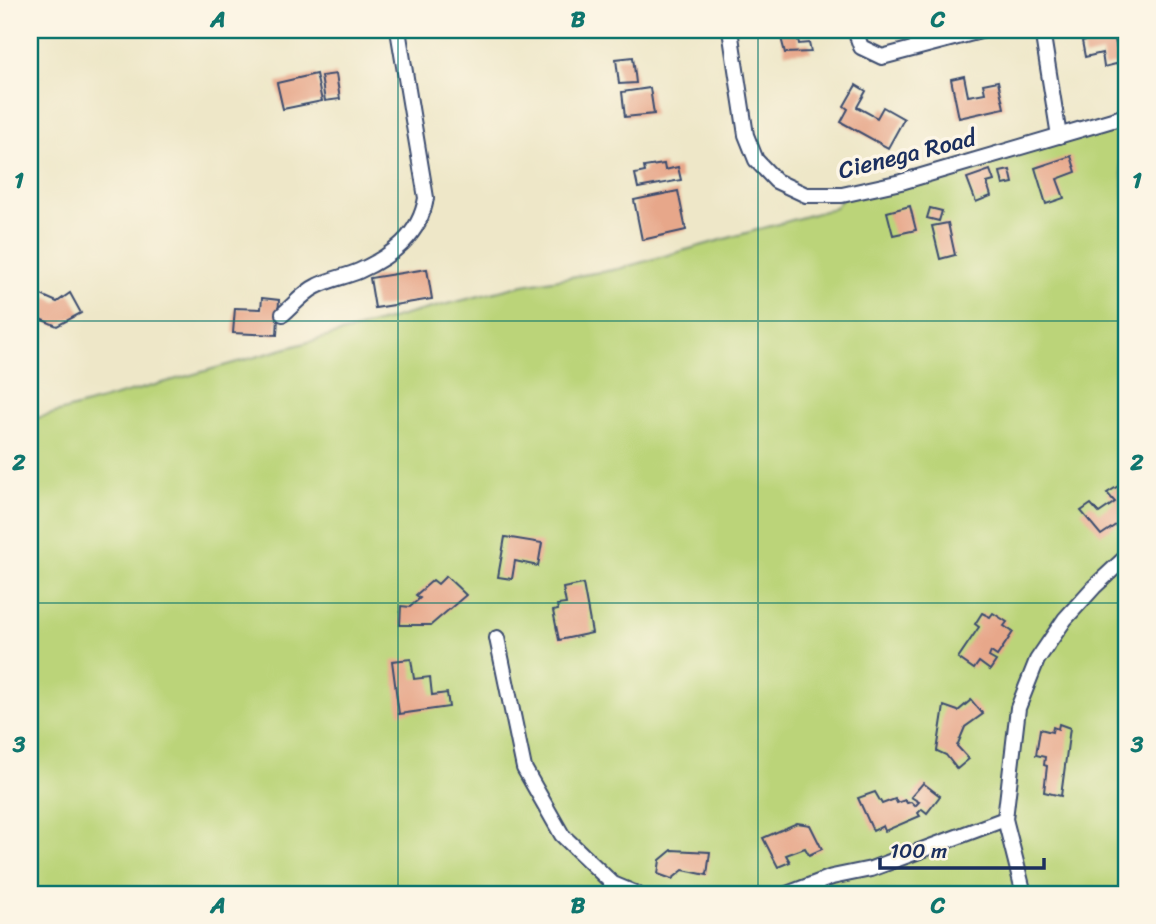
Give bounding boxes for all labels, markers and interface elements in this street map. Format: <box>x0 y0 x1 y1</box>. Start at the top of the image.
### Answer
text: A <box>209 0 226 40</box>
text: B <box>571 0 586 40</box>
text: C <box>930 0 946 40</box>
street label: Cienega Road <box>834 116 981 191</box>
text: 1 <box>14 160 24 201</box>
text: 1 <box>1132 160 1142 201</box>
text: 2 <box>11 442 26 483</box>
text: 2 <box>1129 442 1144 483</box>
text: 3 <box>12 724 26 765</box>
text: 3 <box>1130 724 1144 765</box>
scale bar <box>880 826 1044 870</box>
text: 100 m <box>890 832 947 870</box>
text: A <box>209 885 226 924</box>
text: B <box>571 885 586 924</box>
text: C <box>930 885 946 924</box>

